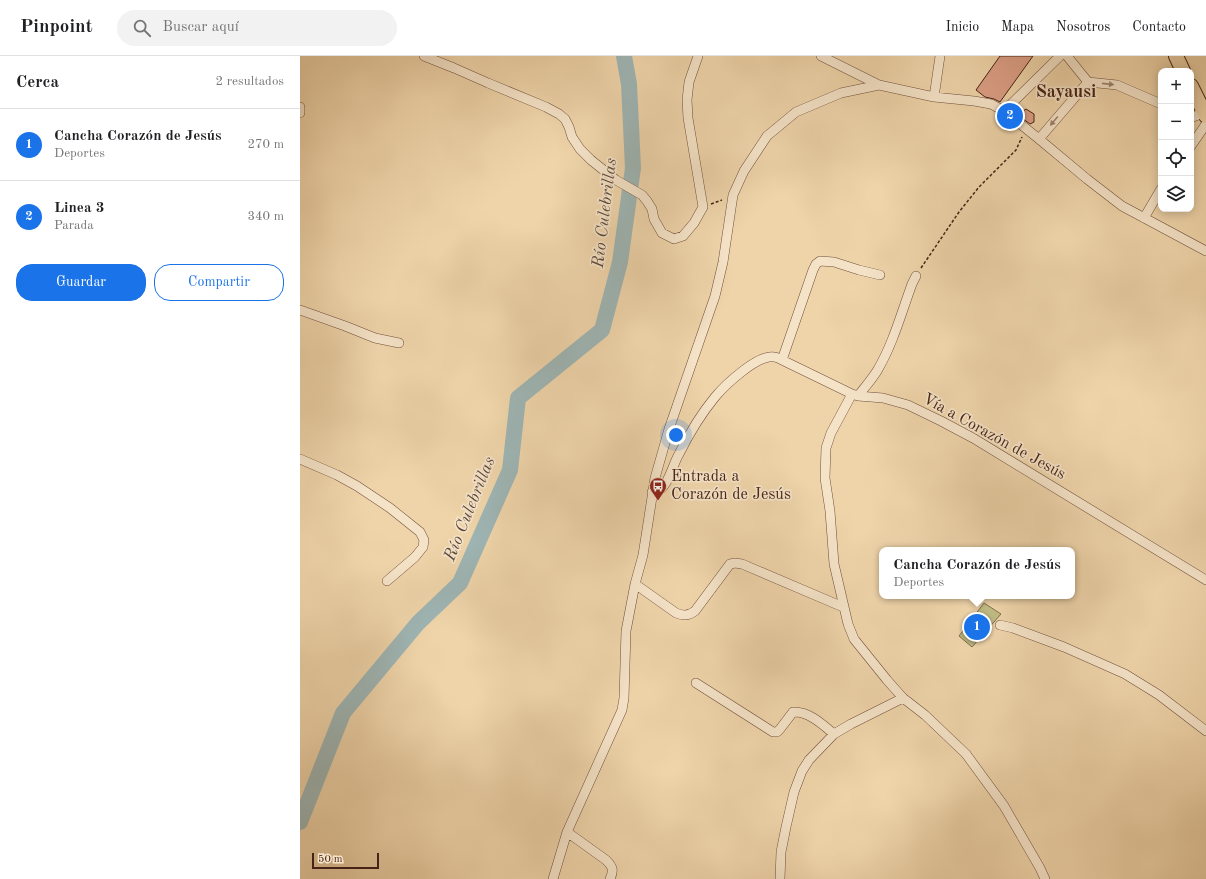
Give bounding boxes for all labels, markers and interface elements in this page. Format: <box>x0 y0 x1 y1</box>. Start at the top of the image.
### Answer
search box <box>117 10 397 46</box>
icon: search <box>131 17 153 39</box>
text: Pinpoint <box>20 18 93 37</box>
text: Buscar aquí <box>163 20 239 35</box>
text: Inicio <box>945 20 979 34</box>
text: Mapa <box>1001 20 1034 34</box>
text: Nosotros <box>1056 20 1110 34</box>
text: Contacto <box>1132 20 1186 34</box>
map controls <box>1158 68 1194 212</box>
button: + <box>1158 68 1194 104</box>
text: Cerca <box>16 74 59 91</box>
text: 2 resultados <box>216 75 284 88</box>
one-way arrow <box>1101 81 1114 87</box>
district label: Sayausi <box>1036 83 1096 101</box>
pin: 2 <box>997 101 1023 131</box>
button: − <box>1158 104 1194 140</box>
one-way arrow <box>1050 115 1059 126</box>
text: Cancha Corazón de Jesús <box>54 129 221 144</box>
text: 1 <box>25 138 33 151</box>
text: 270 m <box>247 138 284 151</box>
button: locate <box>1158 140 1194 176</box>
text: Deportes <box>54 147 105 160</box>
water label: Río Culebrillas <box>590 157 620 270</box>
button: layers <box>1158 176 1194 212</box>
text: Linea 3 <box>54 201 104 216</box>
text: 2 <box>25 210 33 223</box>
text: 340 m <box>247 210 284 223</box>
text: Parada <box>54 219 94 232</box>
button: Guardar <box>16 264 146 301</box>
button: Compartir <box>154 264 284 301</box>
street label: Vía a Corazón de Jesús <box>920 391 1068 483</box>
your location <box>666 425 686 445</box>
water label: Río Culebrillas <box>441 454 499 564</box>
place label: Entrada a Corazón de Jesús <box>671 469 791 503</box>
bus stop icon: Entrada a Corazón de Jesús <box>648 476 668 501</box>
popup <box>879 547 1075 599</box>
text: Cancha Corazón de Jesús <box>893 558 1061 573</box>
text: Deportes <box>893 576 944 589</box>
pin: 1 <box>964 612 990 642</box>
scale bar <box>312 851 379 870</box>
text: 50 m <box>318 854 343 865</box>

